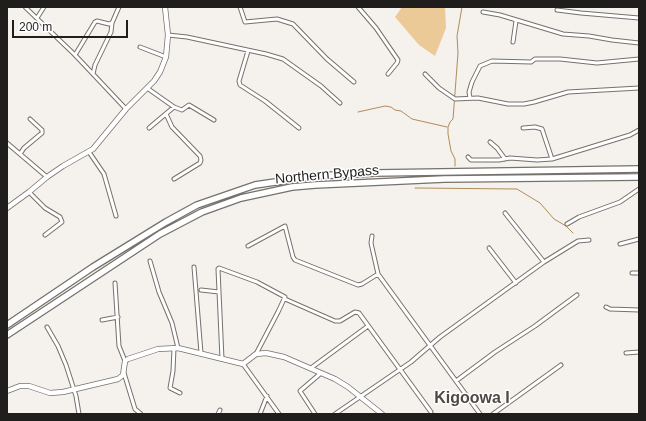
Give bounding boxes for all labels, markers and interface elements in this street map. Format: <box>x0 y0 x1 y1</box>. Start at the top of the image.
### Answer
scale bar <box>14 12 130 38</box>
text: 200 m <box>19 20 52 34</box>
street label: Northern Bypass <box>274 162 380 188</box>
district label: Kigoowa I <box>434 389 510 409</box>

